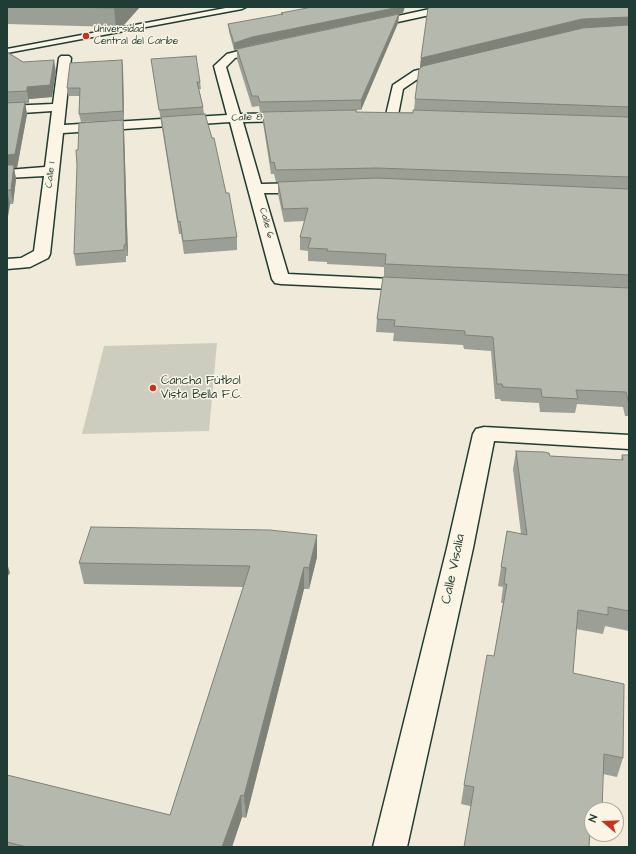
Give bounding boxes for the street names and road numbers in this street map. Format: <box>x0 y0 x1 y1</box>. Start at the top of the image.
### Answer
street label: Calle 8 <box>231 111 263 125</box>
street label: Calle 1 <box>43 161 59 189</box>
street label: Calle 6 <box>256 206 276 240</box>
street label: Calle Visalia <box>438 532 470 606</box>

